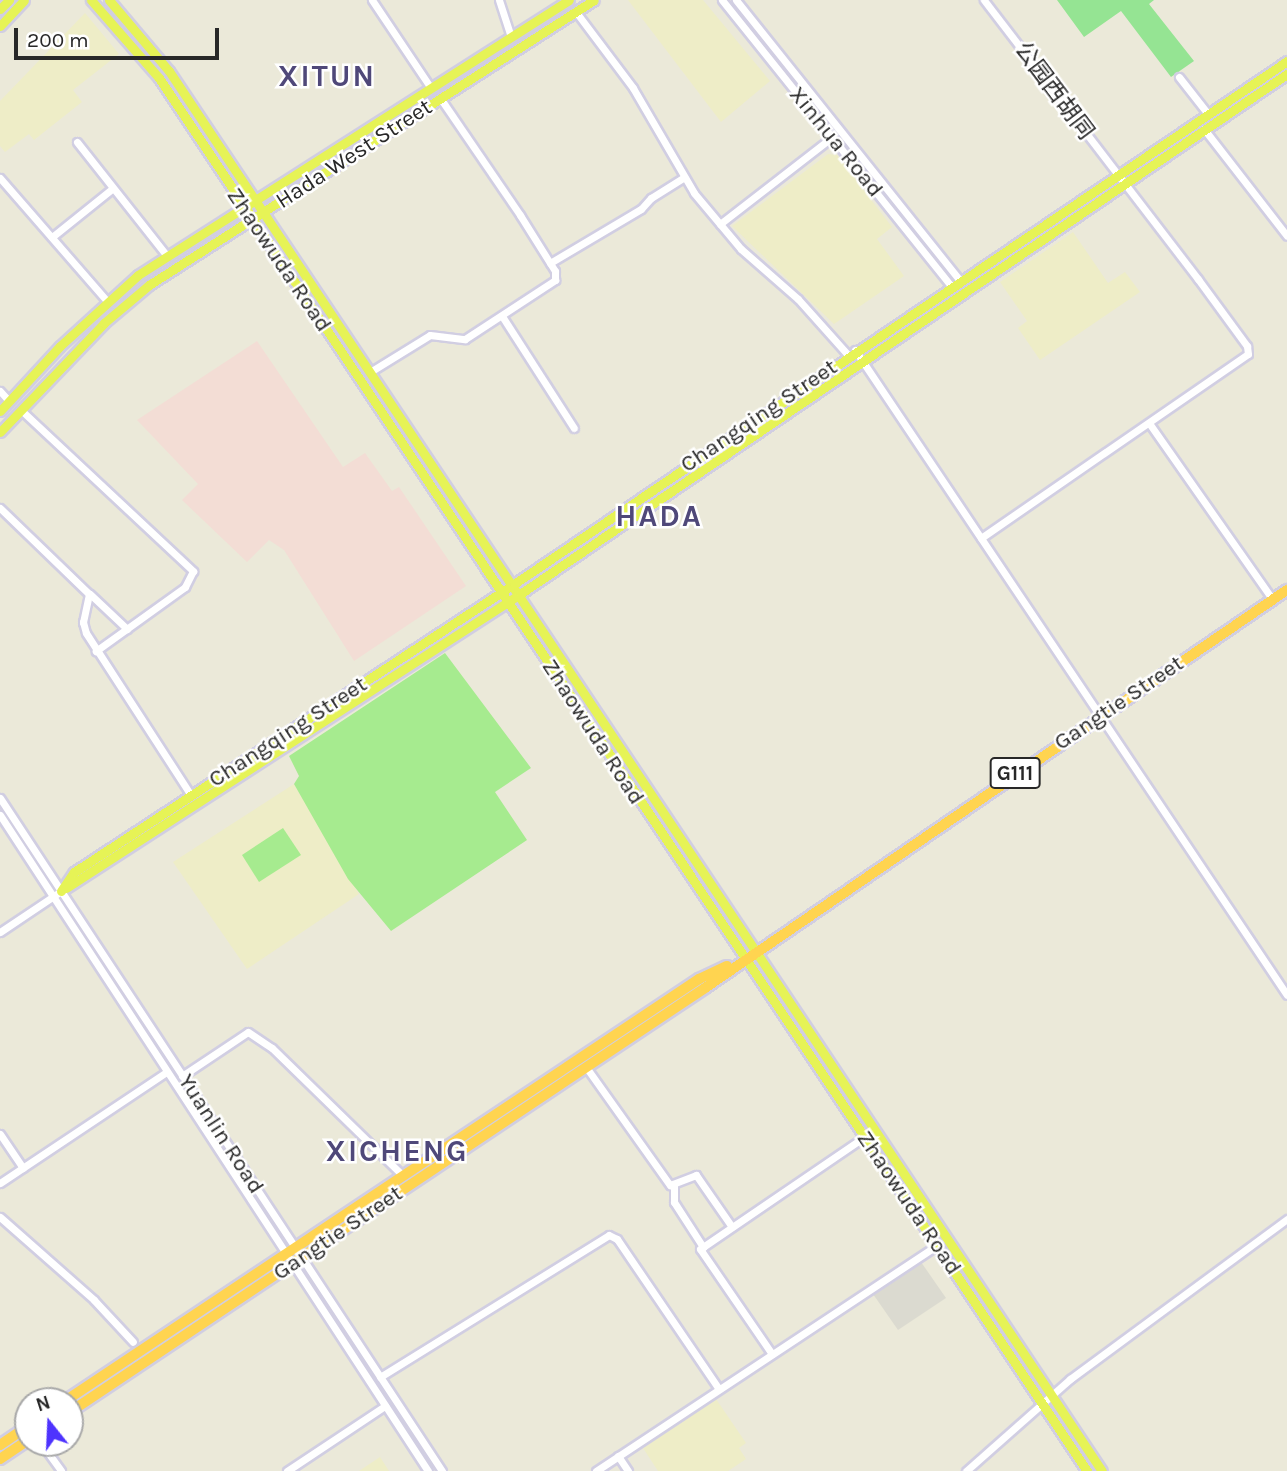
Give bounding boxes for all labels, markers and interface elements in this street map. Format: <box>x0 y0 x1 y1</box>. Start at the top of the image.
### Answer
scale bar <box>18 14 222 58</box>
text: 200 m <box>27 28 89 52</box>
street label: 公园西胡同 <box>1008 37 1100 145</box>
district label: XITUN <box>279 58 375 94</box>
street label: Xinhua Road <box>783 81 889 203</box>
street label: Hada West Street <box>271 93 437 215</box>
street label: Zhaowuda Road <box>221 183 337 337</box>
street label: Changqing Street <box>675 353 843 479</box>
district label: HADA <box>616 498 702 534</box>
street label: Gangtie Street <box>1049 650 1189 756</box>
street label: Zhaowuda Road <box>536 654 650 810</box>
street label: Changqing Street <box>204 671 372 793</box>
road number: G111 <box>989 756 1041 790</box>
street label: Yuanlin Road <box>172 1069 270 1199</box>
street label: Zhaowuda Road <box>851 1126 967 1280</box>
district label: XICHENG <box>326 1133 468 1169</box>
street label: Gangtie Street <box>268 1180 408 1286</box>
north arrow <box>14 1387 84 1457</box>
text: N <box>33 1391 53 1416</box>

